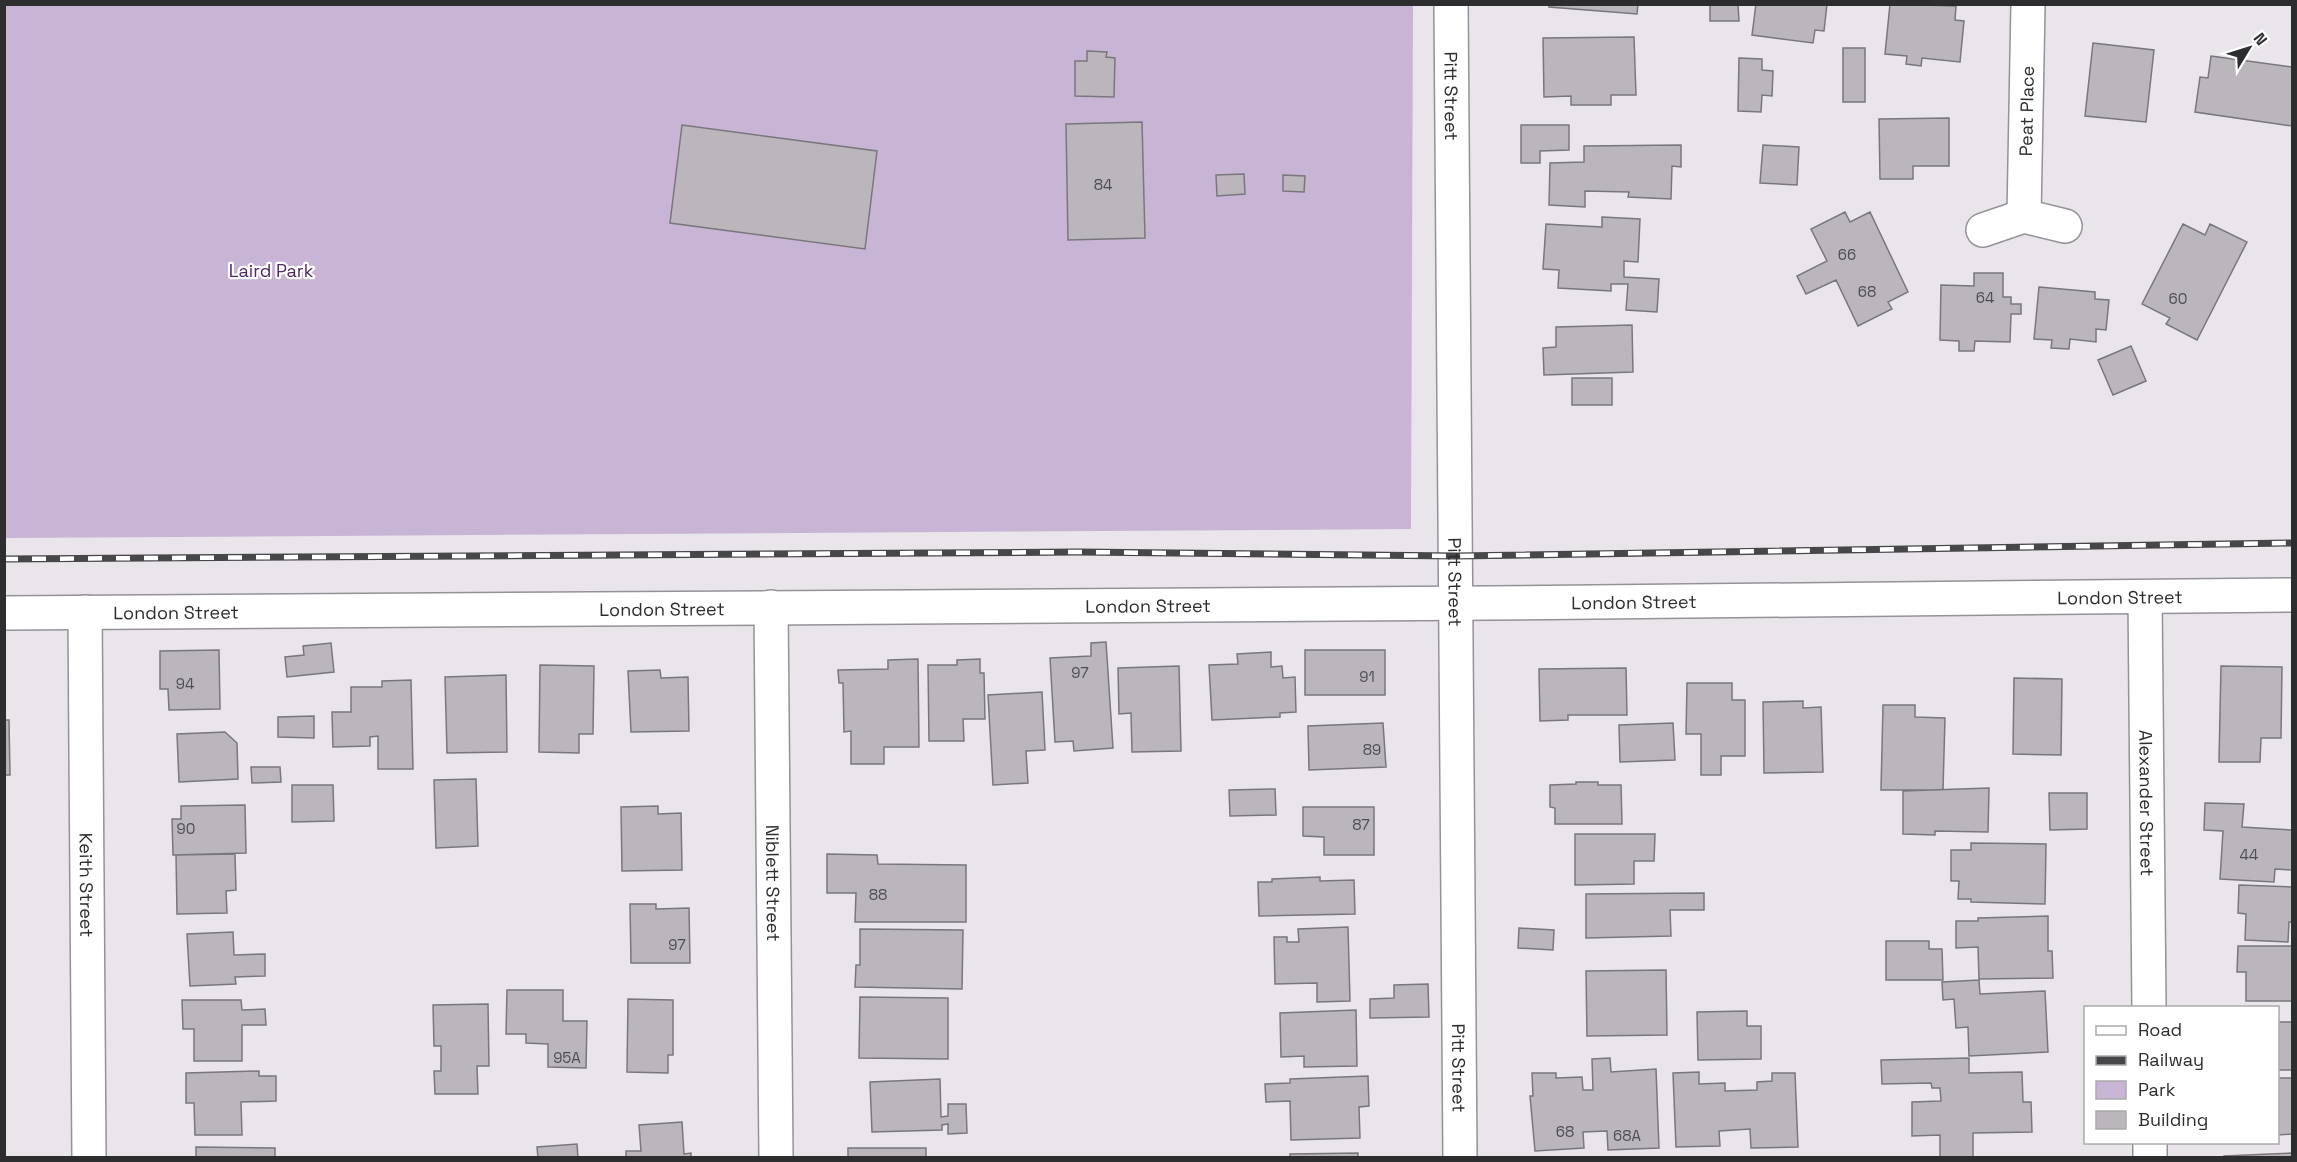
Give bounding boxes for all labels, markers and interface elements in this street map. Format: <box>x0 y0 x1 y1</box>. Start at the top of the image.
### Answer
north arrow <box>2219 18 2279 78</box>
text: N <box>2249 28 2272 50</box>
street label: Pitt Street <box>1440 51 1464 141</box>
street label: Peat Place <box>2014 65 2038 157</box>
house number: 84 <box>1094 175 1112 194</box>
house number: 66 <box>1838 245 1856 264</box>
park label: Laird Park <box>229 259 314 282</box>
house number: 68 <box>1858 282 1876 301</box>
house number: 64 <box>1976 288 1994 307</box>
house number: 60 <box>2169 289 2187 308</box>
street label: Pitt Street <box>1444 537 1467 627</box>
street label: London Street <box>2057 585 2183 609</box>
street label: London Street <box>1571 589 1697 614</box>
street label: London Street <box>1085 593 1211 617</box>
street label: London Street <box>599 597 725 620</box>
street label: London Street <box>113 600 239 624</box>
house number: 97 <box>1071 663 1089 682</box>
house number: 91 <box>1359 667 1375 686</box>
house number: 94 <box>176 674 194 693</box>
street label: Alexander Street <box>2135 730 2159 876</box>
house number: 89 <box>1363 740 1381 759</box>
house number: 87 <box>1352 815 1370 834</box>
house number: 90 <box>177 819 195 838</box>
street label: Niblett Street <box>761 824 786 941</box>
street label: Keith Street <box>75 833 99 937</box>
house number: 44 <box>2240 845 2258 864</box>
house number: 88 <box>869 885 887 904</box>
house number: 97 <box>668 935 686 954</box>
legend <box>2084 1006 2279 1144</box>
text: Road <box>2138 1018 2182 1041</box>
street label: Pitt Street <box>1447 1023 1471 1113</box>
house number: 95A <box>553 1048 581 1067</box>
text: Railway <box>2138 1048 2204 1071</box>
text: Park <box>2138 1078 2176 1101</box>
text: Building <box>2138 1108 2208 1131</box>
house number: 68 <box>1556 1122 1574 1141</box>
house number: 68A <box>1613 1126 1642 1145</box>

